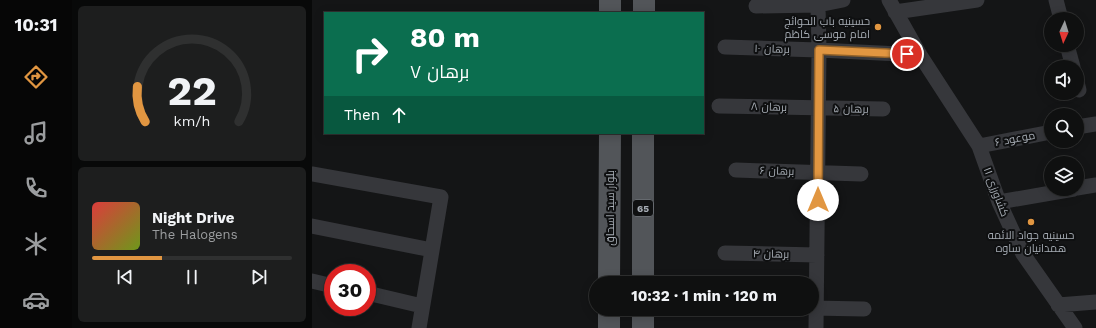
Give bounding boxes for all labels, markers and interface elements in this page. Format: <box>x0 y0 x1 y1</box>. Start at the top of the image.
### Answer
north arrow <box>1044 12 1084 52</box>
map controls <box>1044 12 1084 196</box>
text: 10:31 <box>14 14 58 35</box>
place label: حسینیه باب الحوائج امام موسی کاظم <box>784 15 870 42</box>
text: 80 m <box>410 21 480 54</box>
marker: حسینیه باب الحوائج امام موسی کاظم <box>873 22 883 32</box>
icon: right <box>344 28 396 80</box>
pin <box>890 37 924 71</box>
street label: برهان ۱۰ <box>754 42 790 56</box>
icon: arrive <box>896 43 918 65</box>
button: sound <box>1044 60 1084 100</box>
text: برهان ۷ <box>410 61 469 82</box>
icon: directions <box>22 63 50 91</box>
text: 22 <box>167 65 217 114</box>
street label: برهان ۸ <box>751 100 787 114</box>
street label: برهان ۵ <box>833 102 869 116</box>
icon: ahead <box>388 104 410 126</box>
text: Then <box>344 106 380 124</box>
button: search <box>1044 108 1084 148</box>
text: km/h <box>174 112 210 128</box>
icon: music <box>22 119 50 147</box>
street label: موعود ۶ <box>994 129 1036 149</box>
button: layers <box>1044 156 1084 196</box>
street label: برهان ۶ <box>759 164 795 178</box>
street label: کشاورزی ۱۱ <box>981 165 1011 219</box>
street label: بلوار سید اسحاق <box>604 170 617 246</box>
icon: phone <box>22 174 50 202</box>
position arrow <box>797 179 839 221</box>
road number: 65 <box>633 200 653 216</box>
text: Night Drive <box>152 209 235 227</box>
marker: حسینیه جواد الائمه همدانیان ساوه <box>1026 217 1036 227</box>
text: The Halogens <box>152 227 238 242</box>
place label: حسینیه جواد الائمه همدانیان ساوه <box>988 229 1074 255</box>
icon: climate <box>22 230 50 258</box>
street label: برهان ۴ <box>753 247 789 261</box>
speed limit sign: 30 <box>324 264 376 316</box>
icon: previous <box>114 266 136 288</box>
icon: pause <box>181 266 203 288</box>
icon: next <box>248 266 270 288</box>
icon: car <box>22 286 50 314</box>
text: 10:32 · 1 min · 120 m <box>631 287 777 305</box>

